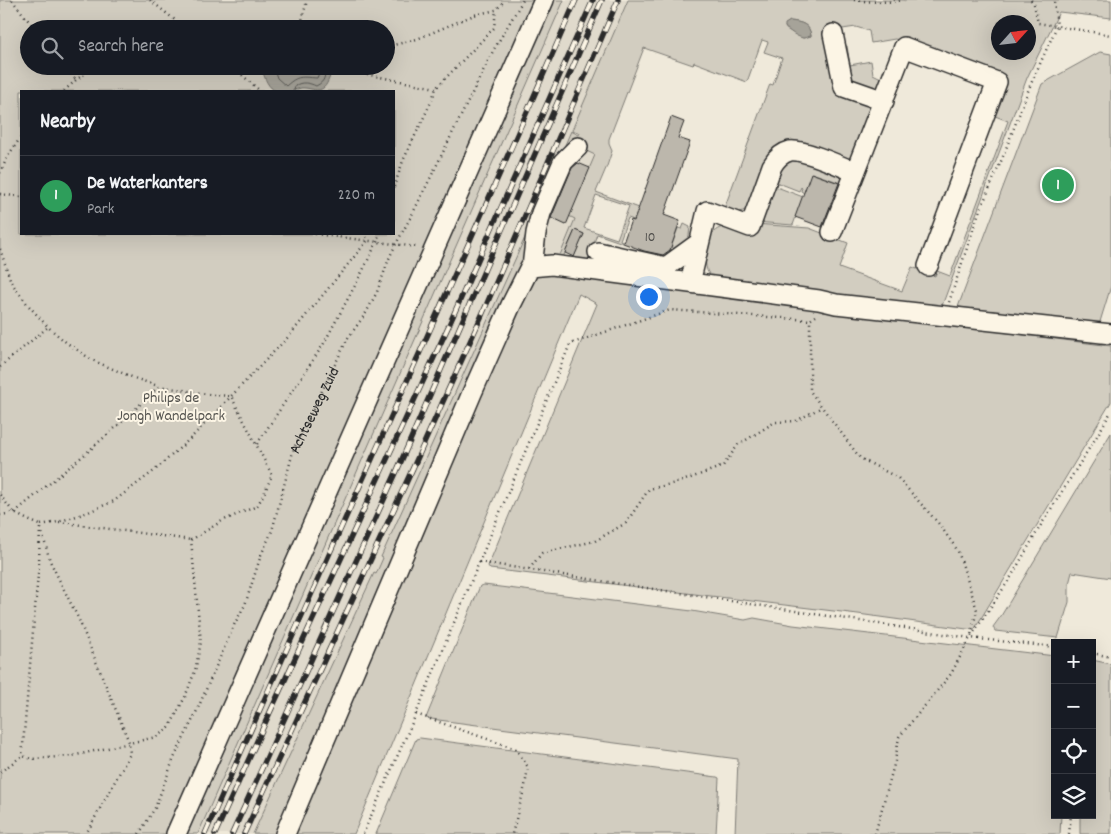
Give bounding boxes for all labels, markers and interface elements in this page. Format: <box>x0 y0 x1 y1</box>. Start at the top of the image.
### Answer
north arrow <box>991 15 1036 60</box>
search box <box>20 20 395 75</box>
icon: search <box>38 34 66 62</box>
text: Search here <box>78 34 164 61</box>
text: Nearby <box>40 108 95 138</box>
pin: 1 <box>1042 166 1074 204</box>
text: De Waterkanters <box>87 171 208 198</box>
text: 1 <box>54 184 58 207</box>
text: 220 m <box>338 184 375 207</box>
text: Park <box>87 198 114 221</box>
house number: 10 <box>645 228 655 248</box>
your location <box>636 284 662 310</box>
street label: Achtseweg Zuid <box>284 363 346 456</box>
park label: Philips de Jongh Wandelpark <box>117 387 225 428</box>
map controls <box>1051 639 1096 819</box>
button: + <box>1051 639 1096 684</box>
button: − <box>1051 684 1096 729</box>
button: locate <box>1051 729 1096 774</box>
button: layers <box>1051 774 1096 819</box>

